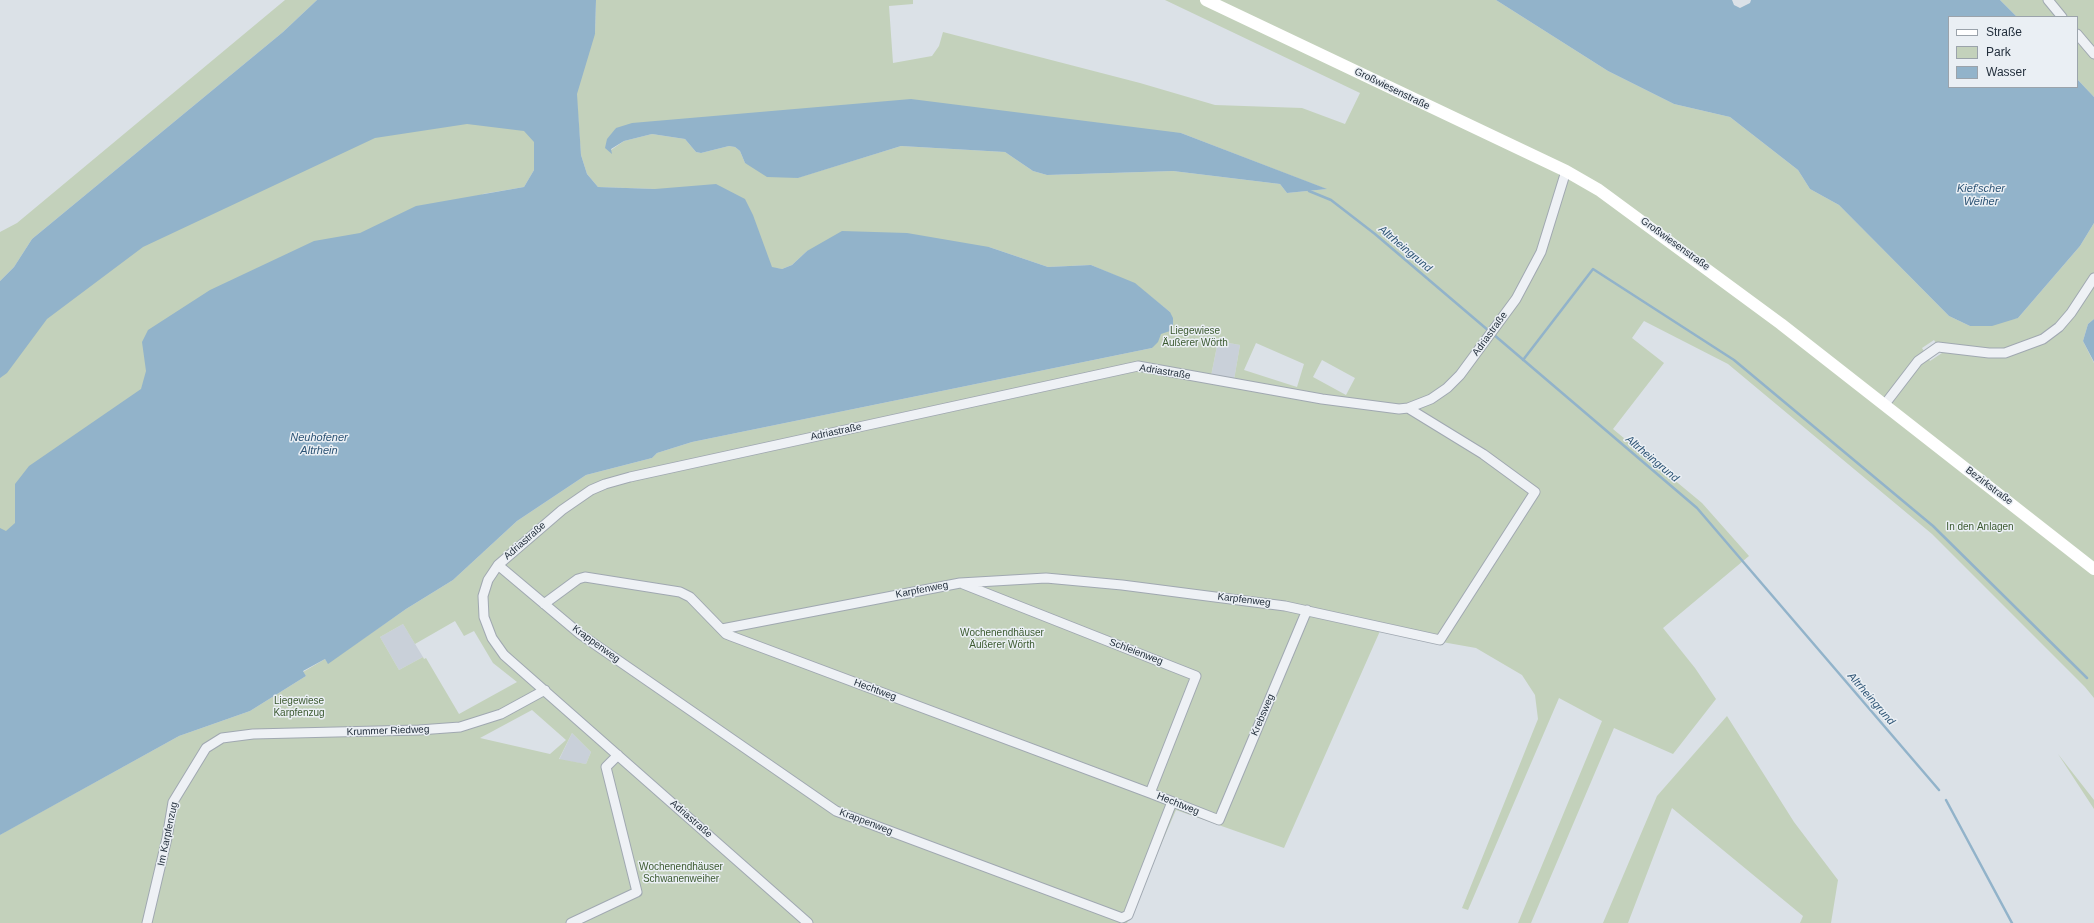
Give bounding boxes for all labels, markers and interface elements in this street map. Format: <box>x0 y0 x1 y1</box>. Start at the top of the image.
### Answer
legend <box>1948 16 2078 88</box>
text: Straße <box>1986 25 2022 39</box>
text: Park <box>1986 45 2011 59</box>
text: Wasser <box>1986 65 2026 79</box>
street label: Großwiesenstraße <box>1352 66 1432 112</box>
water label: Kief'scher Weiher <box>1957 182 2005 208</box>
street label: Großwiesenstraße <box>1638 215 1712 273</box>
water label: Altrheingrund <box>1376 223 1434 275</box>
street label: Adriastraße <box>1470 310 1510 358</box>
park label: Liegewiese Äußerer Wörth <box>1162 325 1228 348</box>
street label: Adriastraße <box>1139 362 1191 382</box>
street label: Adriastraße <box>809 421 863 443</box>
water label: Neuhofener Altrhein <box>290 431 348 457</box>
water label: Altrheingrund <box>1623 433 1681 485</box>
street label: Bezirkstraße <box>1963 464 2015 508</box>
street label: Adriastraße <box>502 520 548 562</box>
park label: In den Anlagen <box>1946 521 2014 533</box>
street label: Karpfenweg <box>895 579 949 601</box>
street label: Karpfenweg <box>1217 591 1271 609</box>
street label: Krappenweg <box>570 623 622 665</box>
park label: Wochenendhäuser Äußerer Wörth <box>960 627 1044 650</box>
street label: Schleienweg <box>1107 636 1165 668</box>
water label: Altrheingrund <box>1845 670 1897 728</box>
street label: Hechtweg <box>852 677 898 703</box>
street label: Krebsweg <box>1249 692 1277 738</box>
park label: Liegewiese Karpfenzug <box>273 695 325 718</box>
street label: Krummer Riedweg <box>346 724 430 738</box>
street label: Hechtweg <box>1155 790 1201 818</box>
street label: Adriastraße <box>668 798 714 840</box>
street label: Im Karpfenzug <box>155 801 181 867</box>
street label: Krappenweg <box>838 806 894 838</box>
park label: Wochenendhäuser Schwanenweiher <box>639 861 723 884</box>

